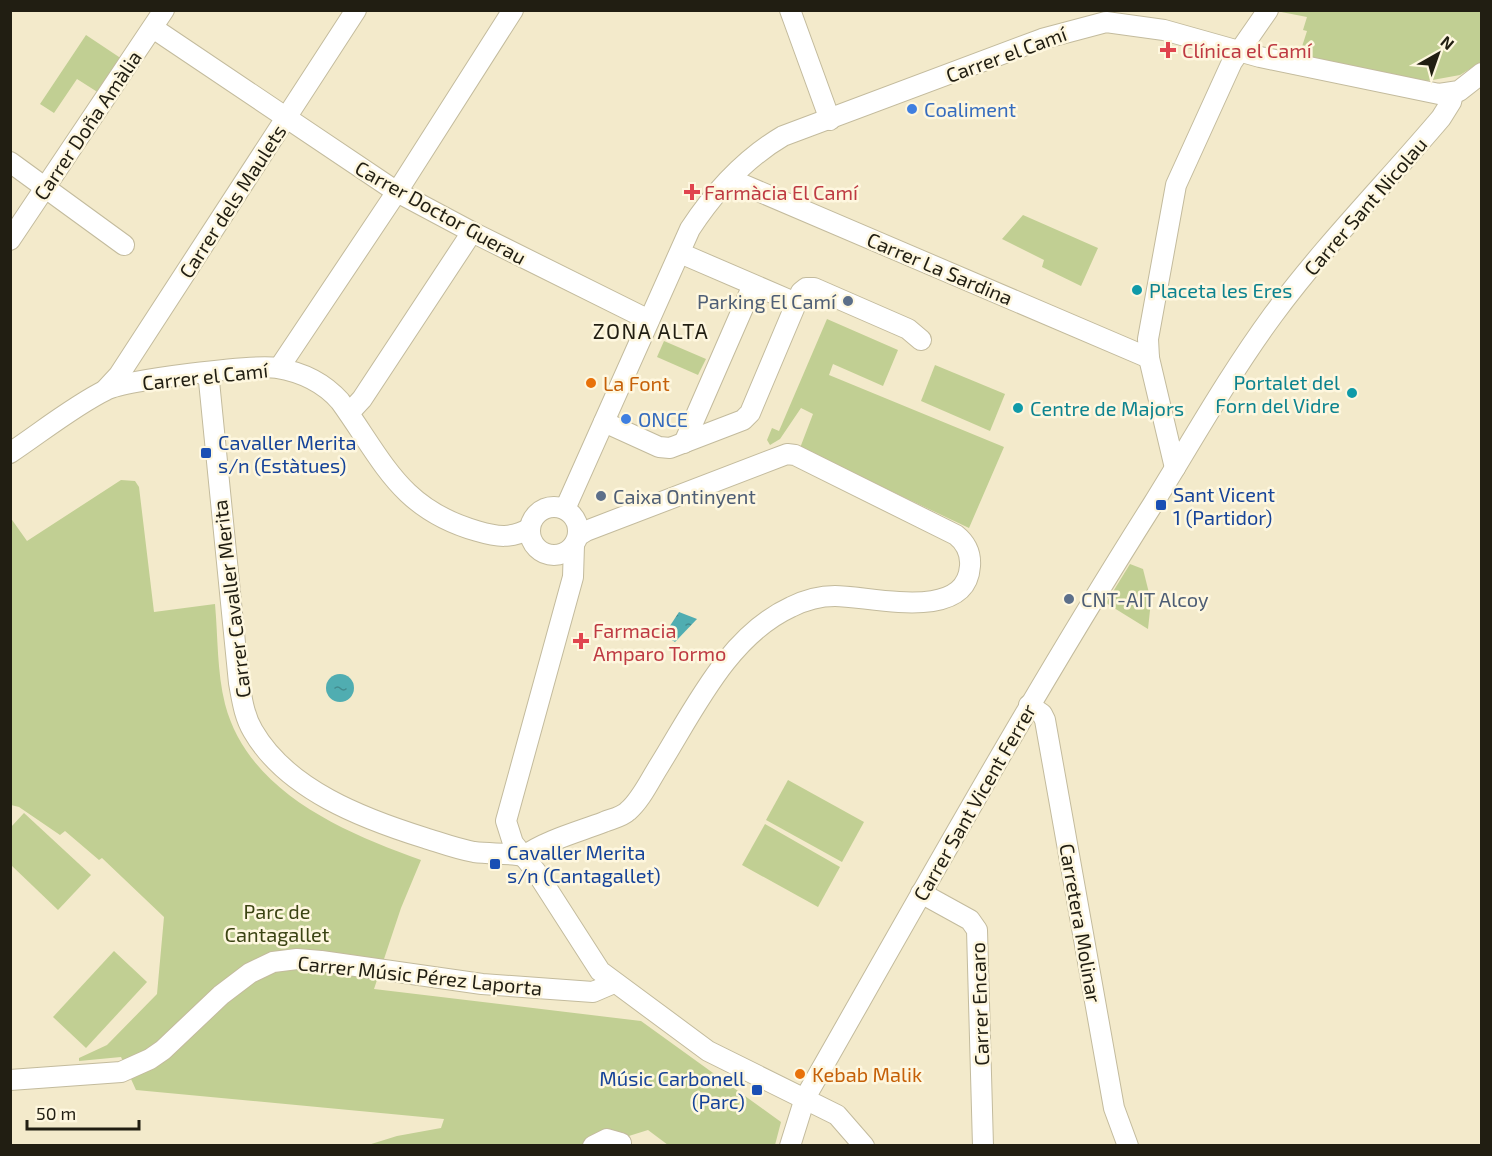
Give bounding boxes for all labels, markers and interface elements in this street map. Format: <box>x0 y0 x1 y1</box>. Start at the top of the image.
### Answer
street label: Carrer el Camí <box>942 21 1070 87</box>
north arrow <box>1408 24 1468 84</box>
text: N <box>1437 31 1458 53</box>
place label: Clínica el Camí <box>1182 38 1313 62</box>
marker: Clínica el Camí <box>1159 41 1177 59</box>
street label: Carrer Doña Amàlia <box>28 46 146 204</box>
place label: Coaliment <box>924 97 1017 121</box>
marker: Coaliment <box>905 102 919 116</box>
street label: Carrer dels Maulets <box>173 120 291 282</box>
street label: Carrer Sant Nicolau <box>1298 132 1432 280</box>
street label: Carrer Doctor Guerau <box>351 155 531 269</box>
place label: Farmàcia El Camí <box>704 180 859 204</box>
marker: Farmàcia El Camí <box>685 185 699 199</box>
street label: Carrer La Sardina <box>864 227 1016 309</box>
place label: Placeta les Eres <box>1149 278 1292 302</box>
marker: Placeta les Eres <box>1130 283 1144 297</box>
place label: Parking El Camí <box>697 289 837 313</box>
marker: Parking El Camí <box>841 294 855 308</box>
district label: ZONA ALTA <box>593 318 709 343</box>
street label: Carrer el Camí <box>141 357 270 395</box>
place label: Portalet del Forn del Vidre <box>1215 370 1340 417</box>
place label: La Font <box>603 371 670 395</box>
marker: La Font <box>584 376 598 390</box>
marker: Portalet del Forn del Vidre <box>1345 386 1359 400</box>
place label: Centre de Majors <box>1030 396 1184 420</box>
marker: Centre de Majors <box>1011 401 1025 415</box>
place label: ONCE <box>638 407 688 431</box>
marker: ONCE <box>619 412 633 426</box>
place label: Cavaller Merita s/n (Estàtues) <box>218 430 356 477</box>
marker: Cavaller Merita s/n (Estàtues) <box>199 446 213 460</box>
place label: Sant Vicent 1 (Partidor) <box>1173 482 1276 529</box>
place label: Caixa Ontinyent <box>613 484 756 508</box>
marker: Caixa Ontinyent <box>594 489 608 503</box>
marker: Sant Vicent 1 (Partidor) <box>1154 498 1168 512</box>
street label: Carrer Cavaller Merita <box>207 499 255 699</box>
place label: CNT-AIT Alcoy <box>1081 587 1209 611</box>
marker: CNT-AIT Alcoy <box>1062 592 1076 606</box>
place label: Farmacia Amparo Tormo <box>593 618 726 665</box>
marker: Farmacia Amparo Tormo <box>574 634 588 648</box>
street label: Carrer Sant Vicent Ferrer <box>908 699 1040 905</box>
place label: Cavaller Merita s/n (Cantagallet) <box>507 840 661 887</box>
street label: Carretera Molinar <box>1055 842 1107 1004</box>
marker: Cavaller Merita s/n (Cantagallet) <box>488 857 502 871</box>
park label: Parc de Cantagallet <box>225 899 330 946</box>
street label: Carrer Encaro <box>965 942 993 1066</box>
street label: Carrer Músic Pérez Laporta <box>297 950 543 1000</box>
place label: Kebab Malik <box>812 1062 922 1086</box>
place label: Músic Carbonell (Parc) <box>599 1066 745 1113</box>
marker: Kebab Malik <box>793 1067 807 1081</box>
marker: Músic Carbonell (Parc) <box>750 1083 764 1097</box>
scale bar <box>27 1093 140 1131</box>
text: 50 m <box>36 1102 76 1124</box>

